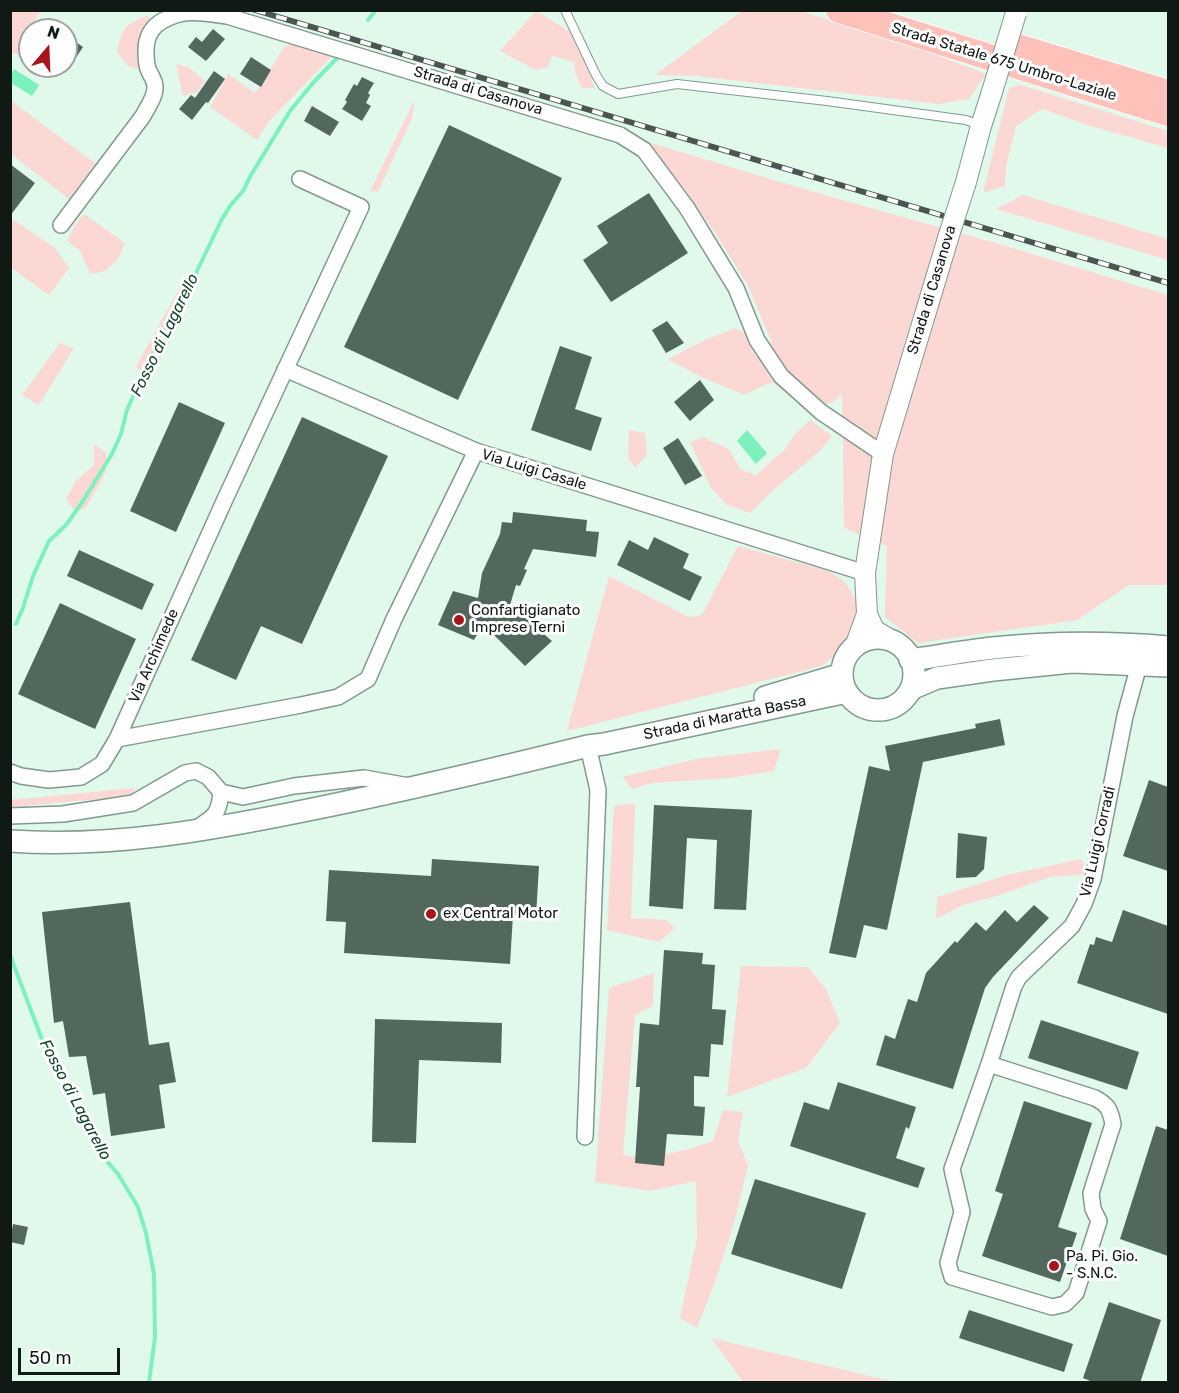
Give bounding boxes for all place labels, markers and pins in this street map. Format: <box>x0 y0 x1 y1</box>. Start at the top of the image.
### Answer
place label: Confartigianato Imprese Terni <box>471 602 580 637</box>
marker: Confartigianato Imprese Terni <box>452 613 466 627</box>
place label: ex Central Motor <box>443 905 558 923</box>
marker: ex Central Motor <box>424 907 438 921</box>
place label: Pa. Pi. Gio. - S.N.C. <box>1066 1248 1138 1283</box>
marker: Pa. Pi. Gio. - S.N.C. <box>1047 1259 1061 1273</box>

